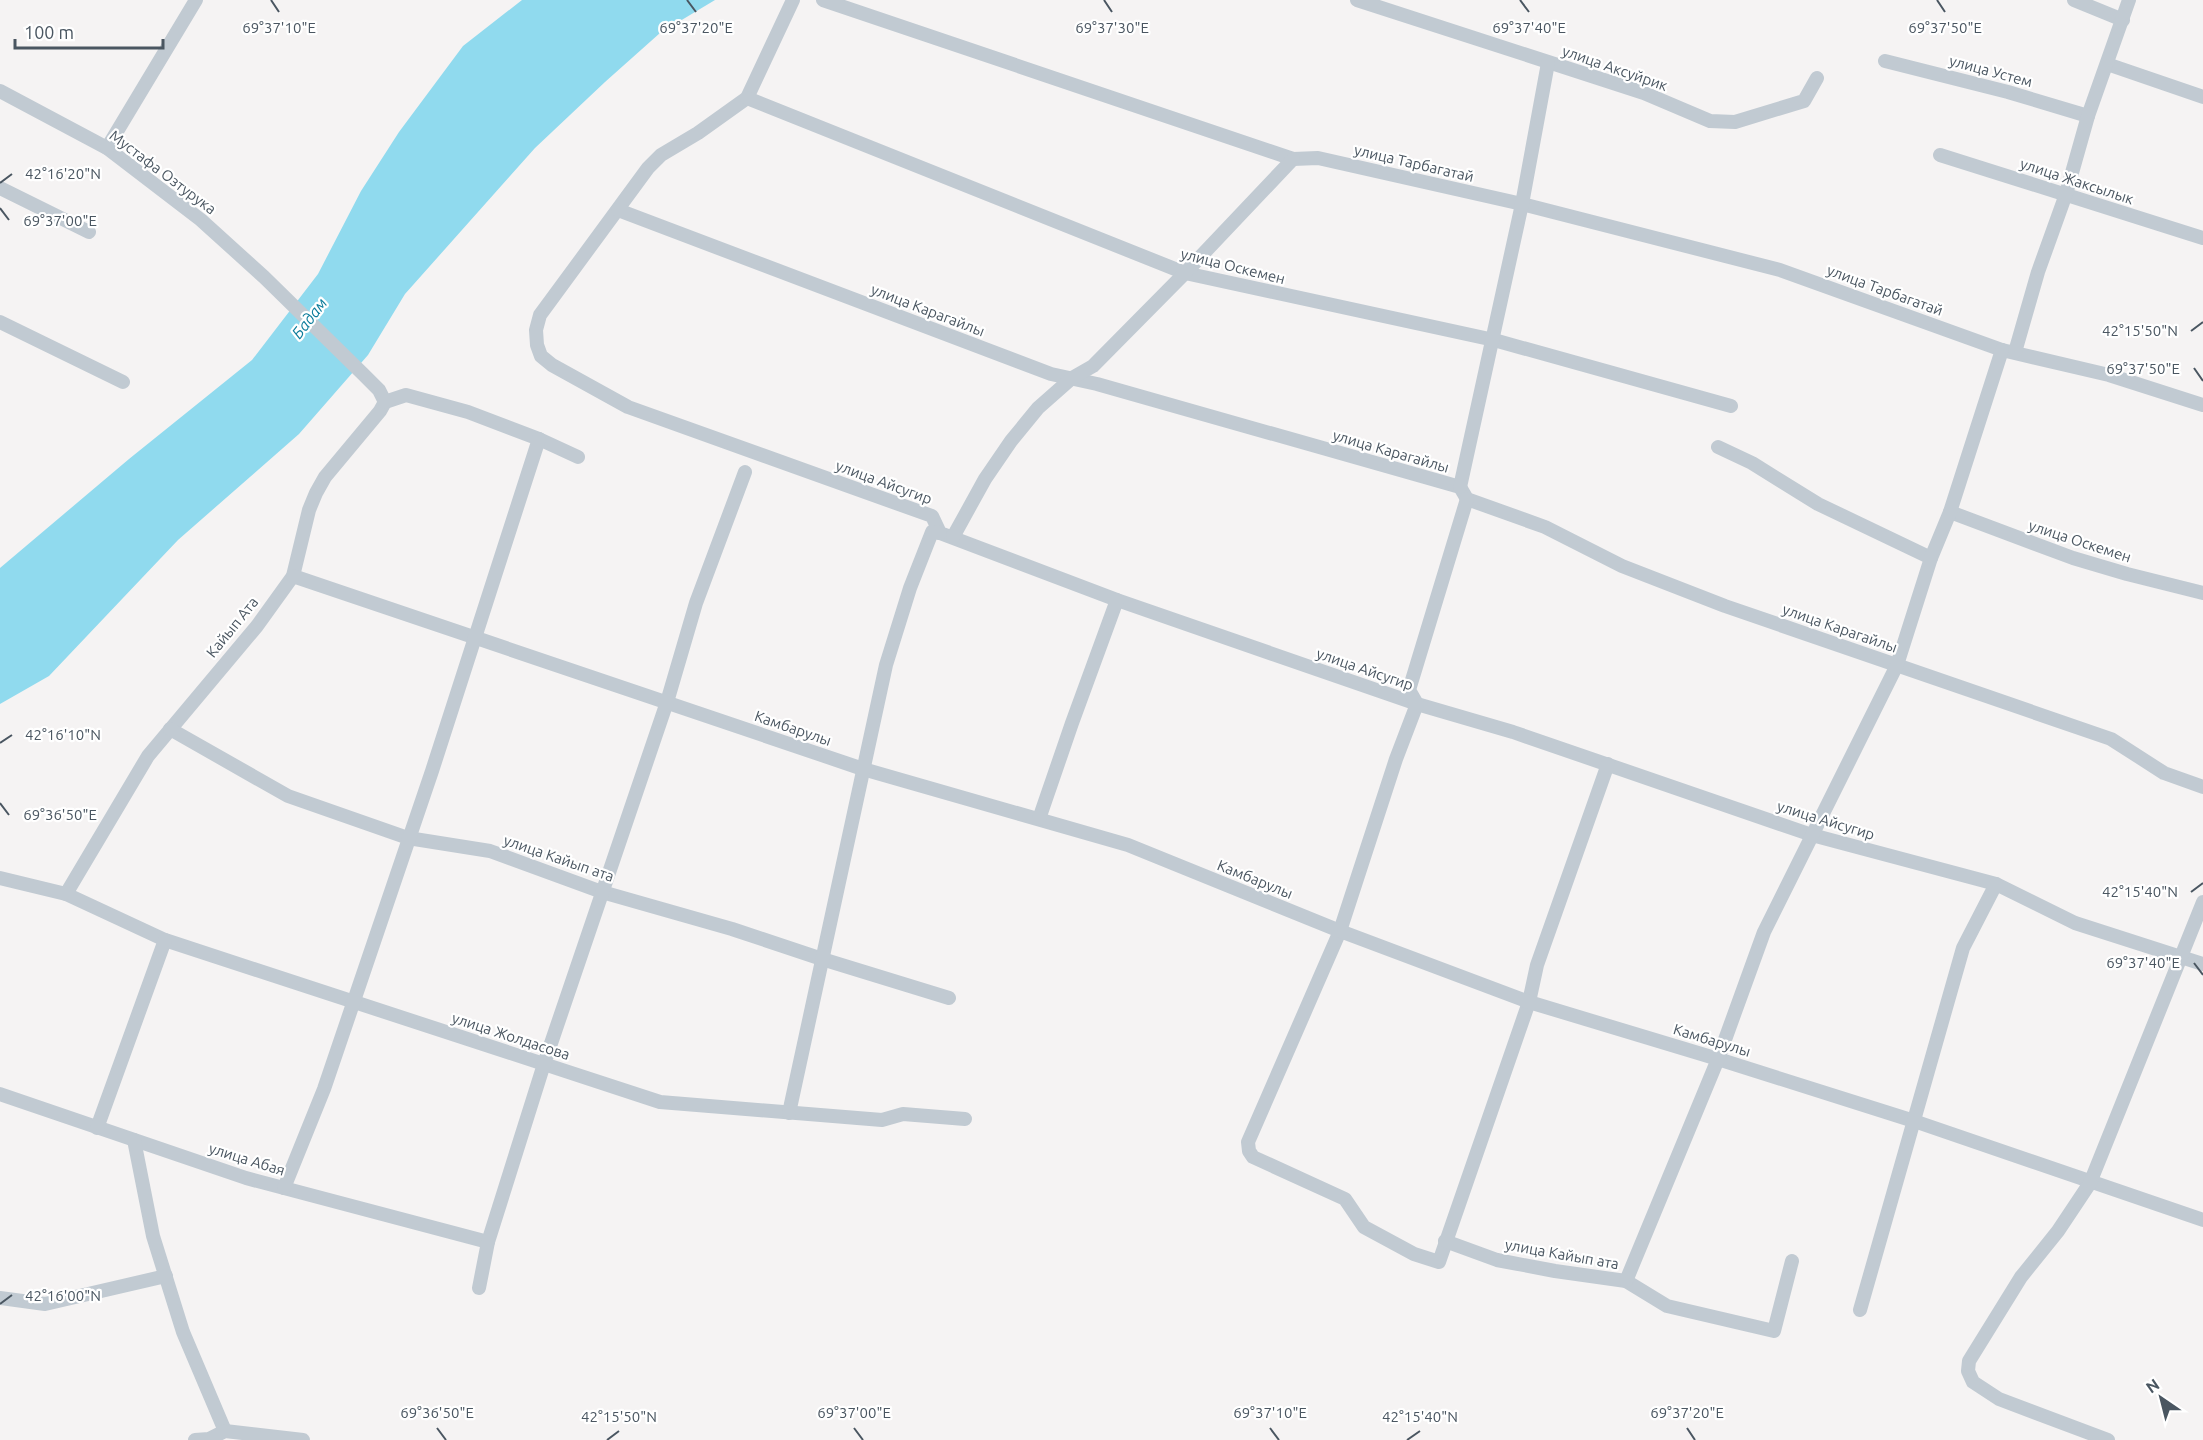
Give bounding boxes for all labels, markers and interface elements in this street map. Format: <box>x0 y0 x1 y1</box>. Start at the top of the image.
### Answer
scale bar <box>15 12 164 50</box>
text: 69°37'10"E <box>242 19 316 36</box>
text: 69°37'20"E <box>659 19 733 36</box>
text: 69°37'30"E <box>1075 19 1149 36</box>
text: 69°37'40"E <box>1492 19 1566 36</box>
text: 69°37'50"E <box>1908 19 1982 36</box>
text: 100 m <box>24 22 74 42</box>
street label: улица Аксуйрик <box>1560 42 1670 94</box>
street label: улица Устем <box>1947 52 2035 90</box>
street label: Мустафа Озтурука <box>106 126 220 218</box>
street label: улица Тарбагатай <box>1353 141 1475 185</box>
street label: улица Жаксылык <box>2018 155 2136 207</box>
text: 42°16'20"N <box>25 165 101 182</box>
text: 69°37'00"E <box>23 212 97 229</box>
street label: улица Оскемен <box>1179 245 1287 287</box>
street label: улица Тарбагатай <box>1825 261 1945 319</box>
street label: улица Карагайлы <box>869 280 987 340</box>
water label: Бадам <box>288 294 330 342</box>
text: 42°15'50"N <box>2102 322 2178 339</box>
text: 69°37'50"E <box>2106 360 2180 377</box>
street label: улица Карагайлы <box>1331 426 1451 476</box>
street label: улица Айсугир <box>834 457 934 507</box>
street label: улица Оскемен <box>2027 516 2133 566</box>
street label: Кайып Ата <box>203 593 261 661</box>
street label: улица Карагайлы <box>1780 600 1900 656</box>
street label: улица Айсугир <box>1314 644 1416 694</box>
street label: Камбарулы <box>752 707 834 749</box>
text: 42°16'10"N <box>25 726 101 743</box>
street label: улица Айсугир <box>1775 797 1877 843</box>
text: 69°36'50"E <box>23 806 97 823</box>
street label: улица Кайып ата <box>502 831 616 885</box>
street label: Камбарулы <box>1215 856 1295 902</box>
text: 42°15'40"N <box>2102 883 2178 900</box>
text: 69°37'40"E <box>2106 954 2180 971</box>
street label: улица Жолдасова <box>450 1009 572 1063</box>
street label: Камбарулы <box>1671 1020 1753 1060</box>
street label: улица Абая <box>207 1139 287 1179</box>
street label: улица Кайып ата <box>1504 1236 1620 1272</box>
text: 42°16'00"N <box>25 1287 101 1304</box>
north arrow <box>2131 1368 2191 1428</box>
text: N <box>2142 1375 2162 1397</box>
text: 69°36'50"E <box>400 1404 474 1421</box>
text: 69°37'00"E <box>817 1404 891 1421</box>
text: 69°37'10"E <box>1233 1404 1307 1421</box>
text: 69°37'20"E <box>1650 1404 1724 1421</box>
text: 42°15'50"N <box>581 1408 657 1425</box>
text: 42°15'40"N <box>1382 1408 1458 1425</box>

